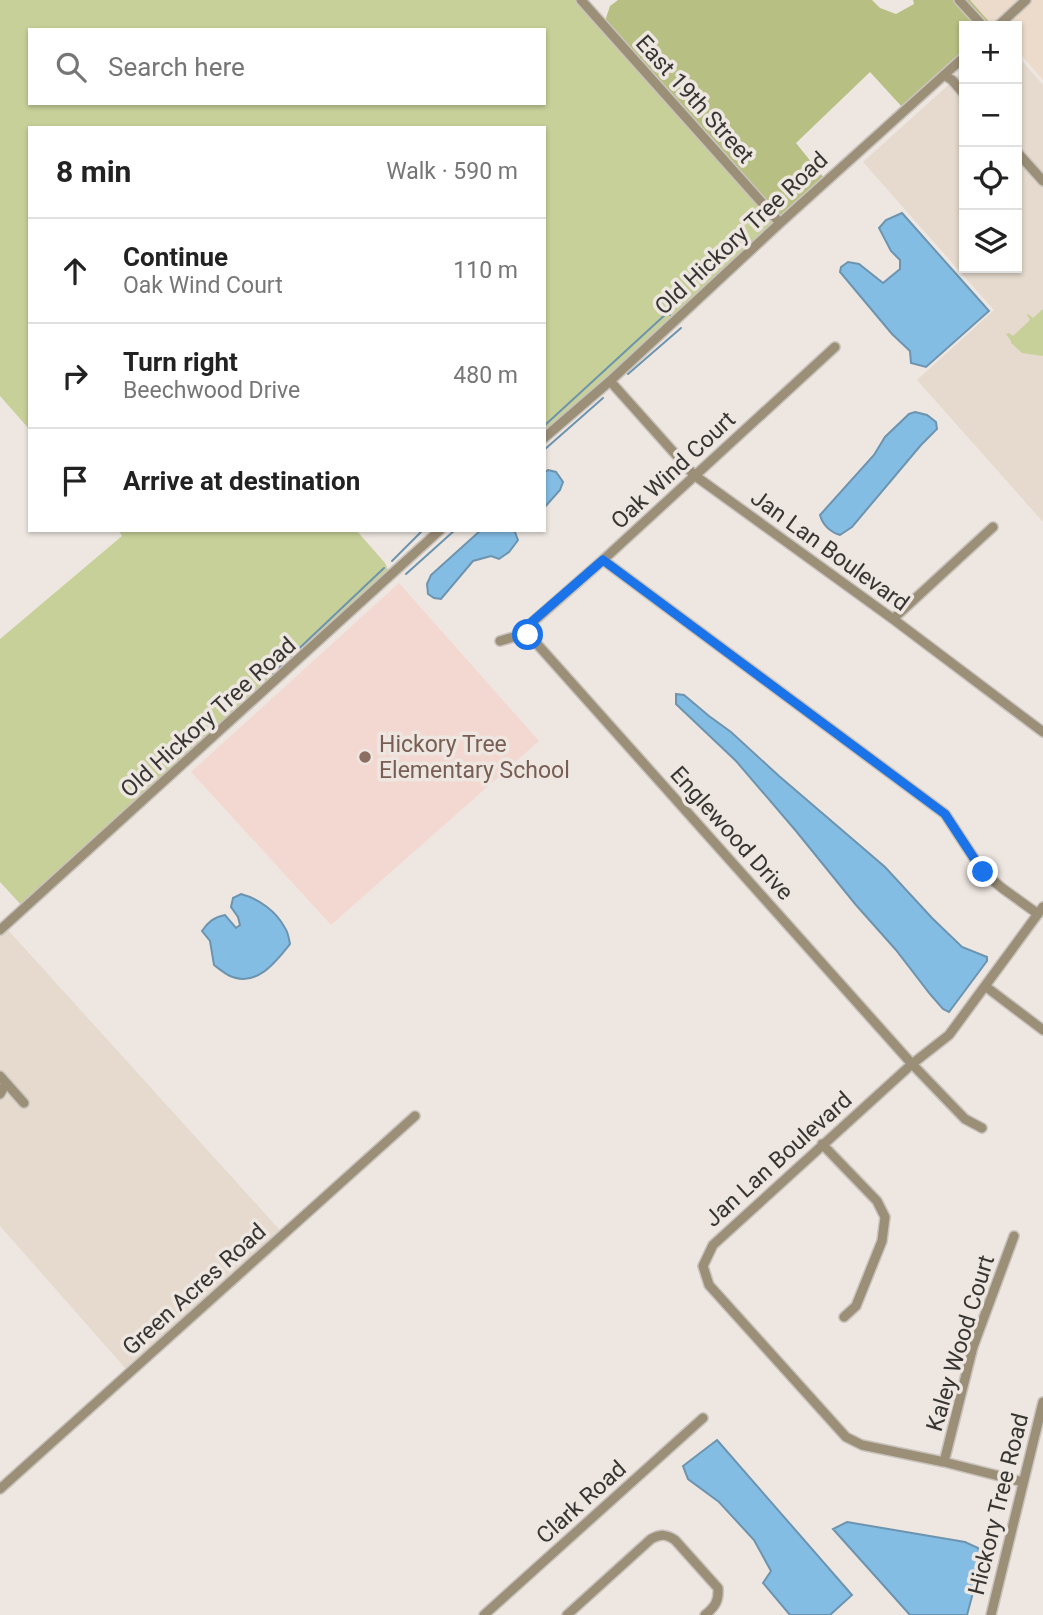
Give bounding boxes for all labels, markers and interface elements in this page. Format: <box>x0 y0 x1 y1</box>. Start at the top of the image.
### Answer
map controls <box>959 21 1022 273</box>
button: + <box>959 21 1022 84</box>
search box <box>28 28 546 105</box>
street label: East 19th Street <box>630 30 759 169</box>
icon: search <box>52 48 90 86</box>
text: Search here <box>108 52 245 82</box>
button: − <box>959 84 1022 147</box>
street label: Old Hickory Tree Road <box>649 146 833 320</box>
button: locate <box>959 147 1022 210</box>
text: 8 min <box>56 154 131 189</box>
text: Walk · 590 m <box>386 158 518 185</box>
button: layers <box>959 210 1022 273</box>
text: Continue <box>123 242 228 272</box>
icon: ahead <box>56 252 94 290</box>
text: 110 m <box>453 257 518 284</box>
text: Oak Wind Court <box>123 272 283 299</box>
text: Turn right <box>123 347 238 377</box>
icon: right <box>56 357 94 395</box>
text: 480 m <box>453 362 518 389</box>
text: Beechwood Drive <box>123 377 300 404</box>
street label: Oak Wind Court <box>606 406 741 535</box>
icon: arrive <box>56 462 94 500</box>
text: Arrive at destination <box>123 466 360 496</box>
street label: Jan Lan Boulevard <box>745 484 914 617</box>
route start <box>512 619 543 650</box>
street label: Old Hickory Tree Road <box>115 632 301 803</box>
place label: Hickory Tree Elementary School <box>379 731 570 784</box>
marker: Hickory Tree Elementary School <box>357 749 373 765</box>
street label: Englewood Drive <box>665 761 799 906</box>
route end <box>967 856 998 887</box>
street label: Jan Lan Boulevard <box>699 1086 857 1233</box>
street label: Green Acres Road <box>117 1218 271 1361</box>
street label: Kaley Wood Court <box>921 1252 1000 1434</box>
street label: Hickory Tree Road <box>963 1410 1034 1598</box>
street label: Clark Road <box>531 1455 632 1550</box>

